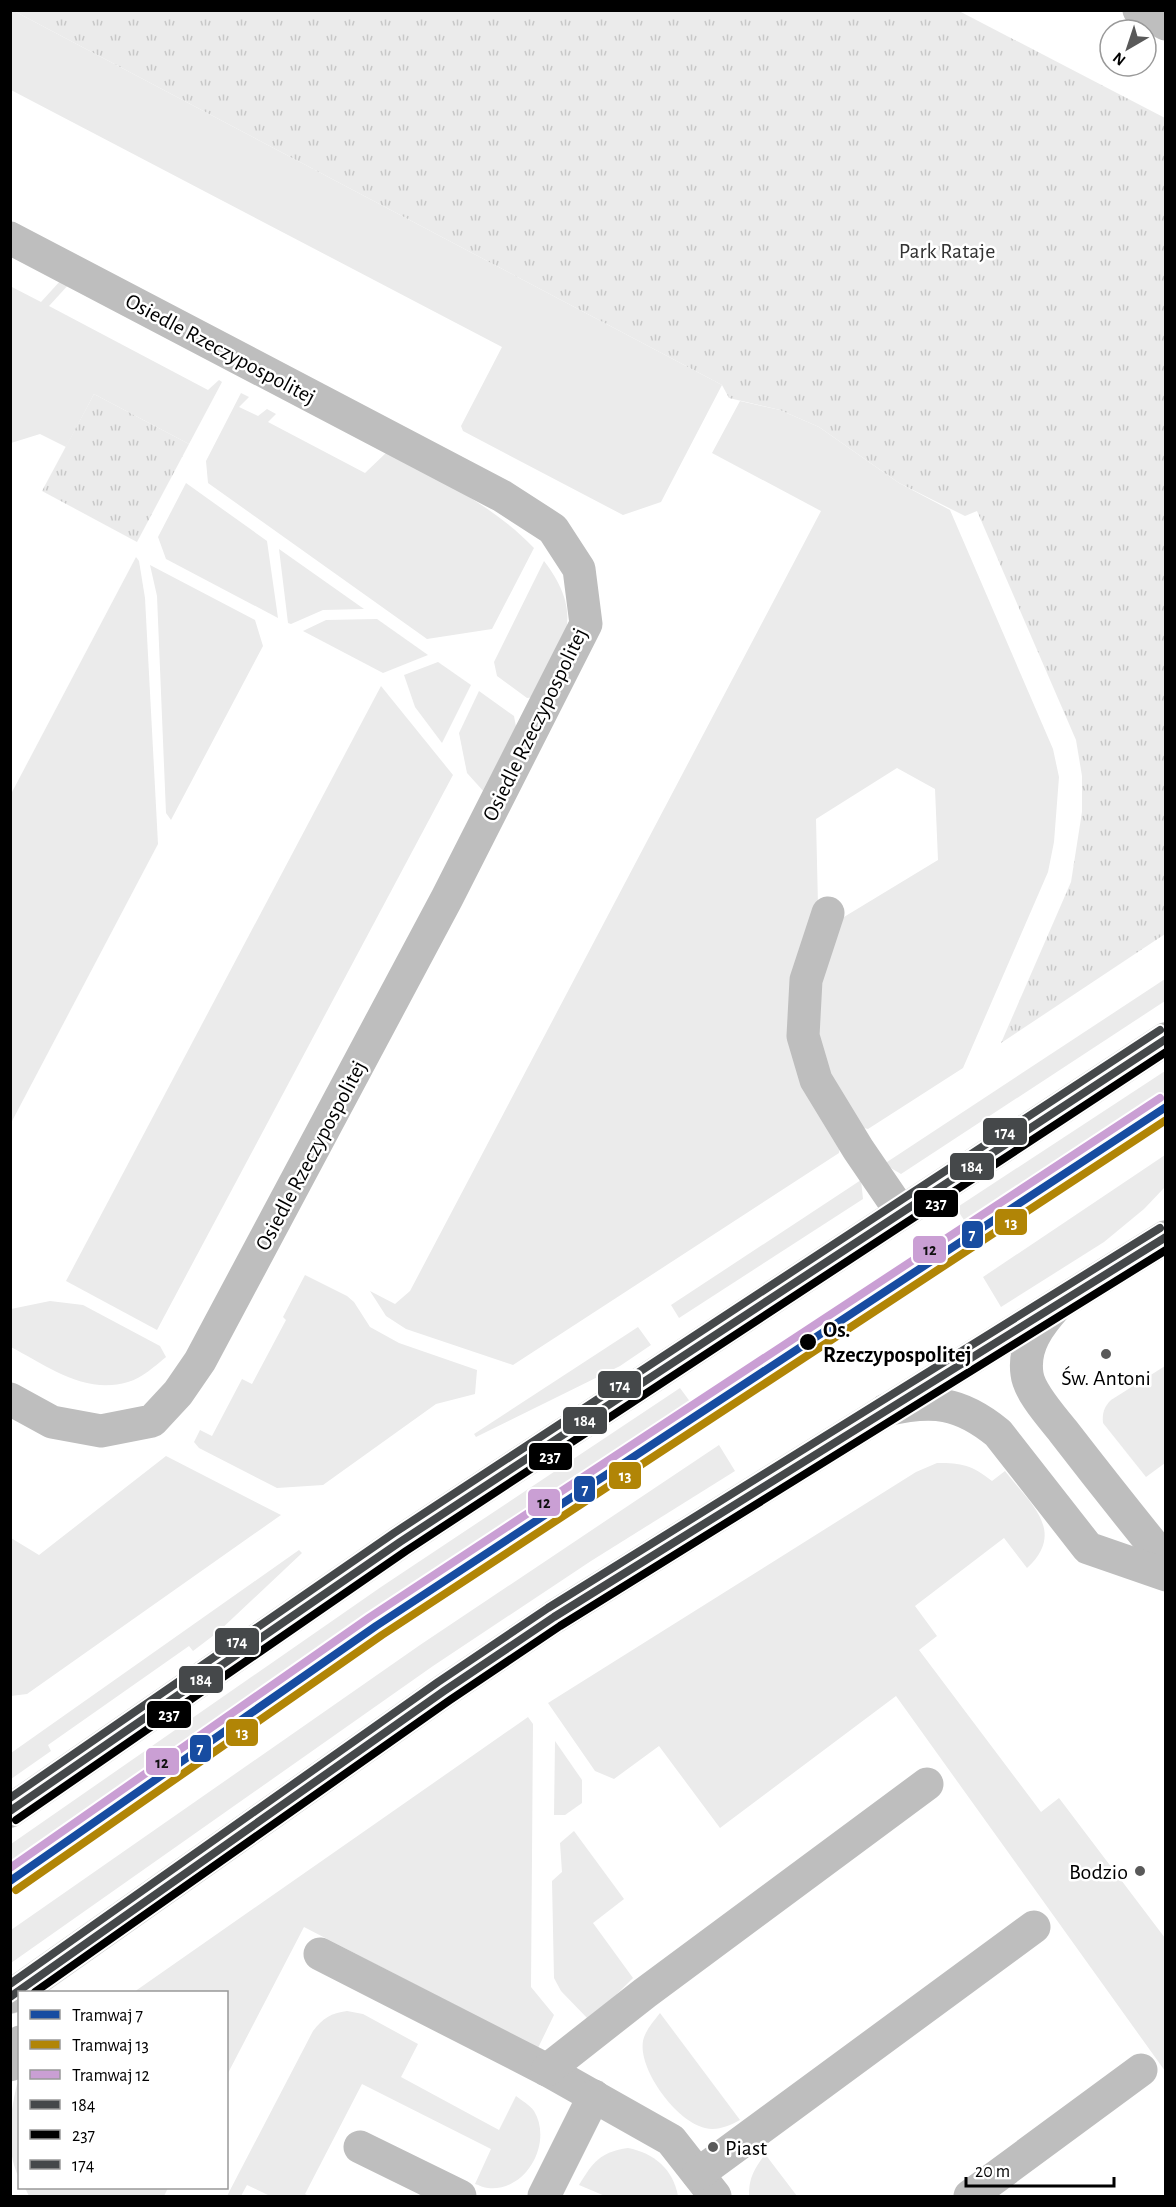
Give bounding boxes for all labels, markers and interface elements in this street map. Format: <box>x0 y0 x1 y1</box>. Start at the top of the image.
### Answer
north arrow <box>1098 18 1158 78</box>
text: N <box>1110 49 1129 69</box>
park label: Park Rataje <box>899 240 995 262</box>
street label: Osiedle Rzeczypospolitej <box>122 289 319 408</box>
street label: Osiedle Rzeczypospolitej <box>479 624 591 824</box>
street label: Osiedle Rzeczypospolitej <box>251 1057 370 1254</box>
line badge: 174 <box>982 1117 1028 1146</box>
text: 174 <box>995 1125 1015 1141</box>
line badge: 184 <box>949 1152 995 1181</box>
text: 184 <box>961 1159 983 1175</box>
line badge: 237 <box>913 1189 959 1218</box>
text: 237 <box>925 1196 947 1212</box>
line badge: 13 <box>994 1208 1028 1236</box>
text: 13 <box>1005 1215 1017 1231</box>
line badge: 7 <box>961 1220 984 1249</box>
text: 7 <box>969 1227 976 1243</box>
line badge: 12 <box>912 1235 947 1264</box>
text: 12 <box>923 1242 937 1258</box>
place label: Os. Rzeczypospolitej <box>823 1319 972 1367</box>
marker: Os. Rzeczypospolitej <box>798 1332 818 1352</box>
marker: Św. Antoni <box>1099 1347 1113 1361</box>
place label: Św. Antoni <box>1061 1365 1151 1389</box>
line badge: 174 <box>597 1370 642 1399</box>
text: 174 <box>610 1378 630 1394</box>
line badge: 184 <box>562 1406 608 1435</box>
text: 184 <box>574 1413 596 1429</box>
line badge: 237 <box>528 1442 573 1471</box>
text: 237 <box>539 1449 561 1465</box>
line badge: 13 <box>608 1461 642 1490</box>
text: 13 <box>619 1468 631 1484</box>
line badge: 7 <box>573 1475 596 1503</box>
text: 7 <box>582 1482 589 1498</box>
line badge: 12 <box>527 1488 561 1517</box>
text: 12 <box>537 1495 551 1511</box>
line badge: 174 <box>214 1627 260 1656</box>
text: 174 <box>227 1634 247 1650</box>
line badge: 184 <box>178 1665 224 1694</box>
text: 184 <box>190 1672 212 1688</box>
line badge: 237 <box>146 1700 192 1729</box>
text: 237 <box>158 1707 180 1723</box>
line badge: 13 <box>225 1718 259 1747</box>
text: 13 <box>236 1725 248 1741</box>
line badge: 7 <box>189 1734 212 1763</box>
text: 7 <box>197 1741 204 1757</box>
line badge: 12 <box>145 1747 180 1776</box>
text: 12 <box>155 1755 169 1771</box>
place label: Bodzio <box>1069 1861 1128 1883</box>
marker: Bodzio <box>1133 1864 1147 1878</box>
legend <box>18 1991 228 2189</box>
text: Tramwaj 7 <box>72 2007 143 2025</box>
text: Tramwaj 13 <box>72 2037 149 2055</box>
text: Tramwaj 12 <box>72 2067 150 2085</box>
text: 184 <box>72 2097 96 2115</box>
text: 237 <box>72 2127 95 2145</box>
place label: Piast <box>725 2137 767 2159</box>
marker: Piast <box>706 2140 720 2154</box>
scale bar <box>966 2150 1114 2188</box>
text: 174 <box>72 2157 95 2175</box>
text: 20 m <box>975 2163 1010 2181</box>

